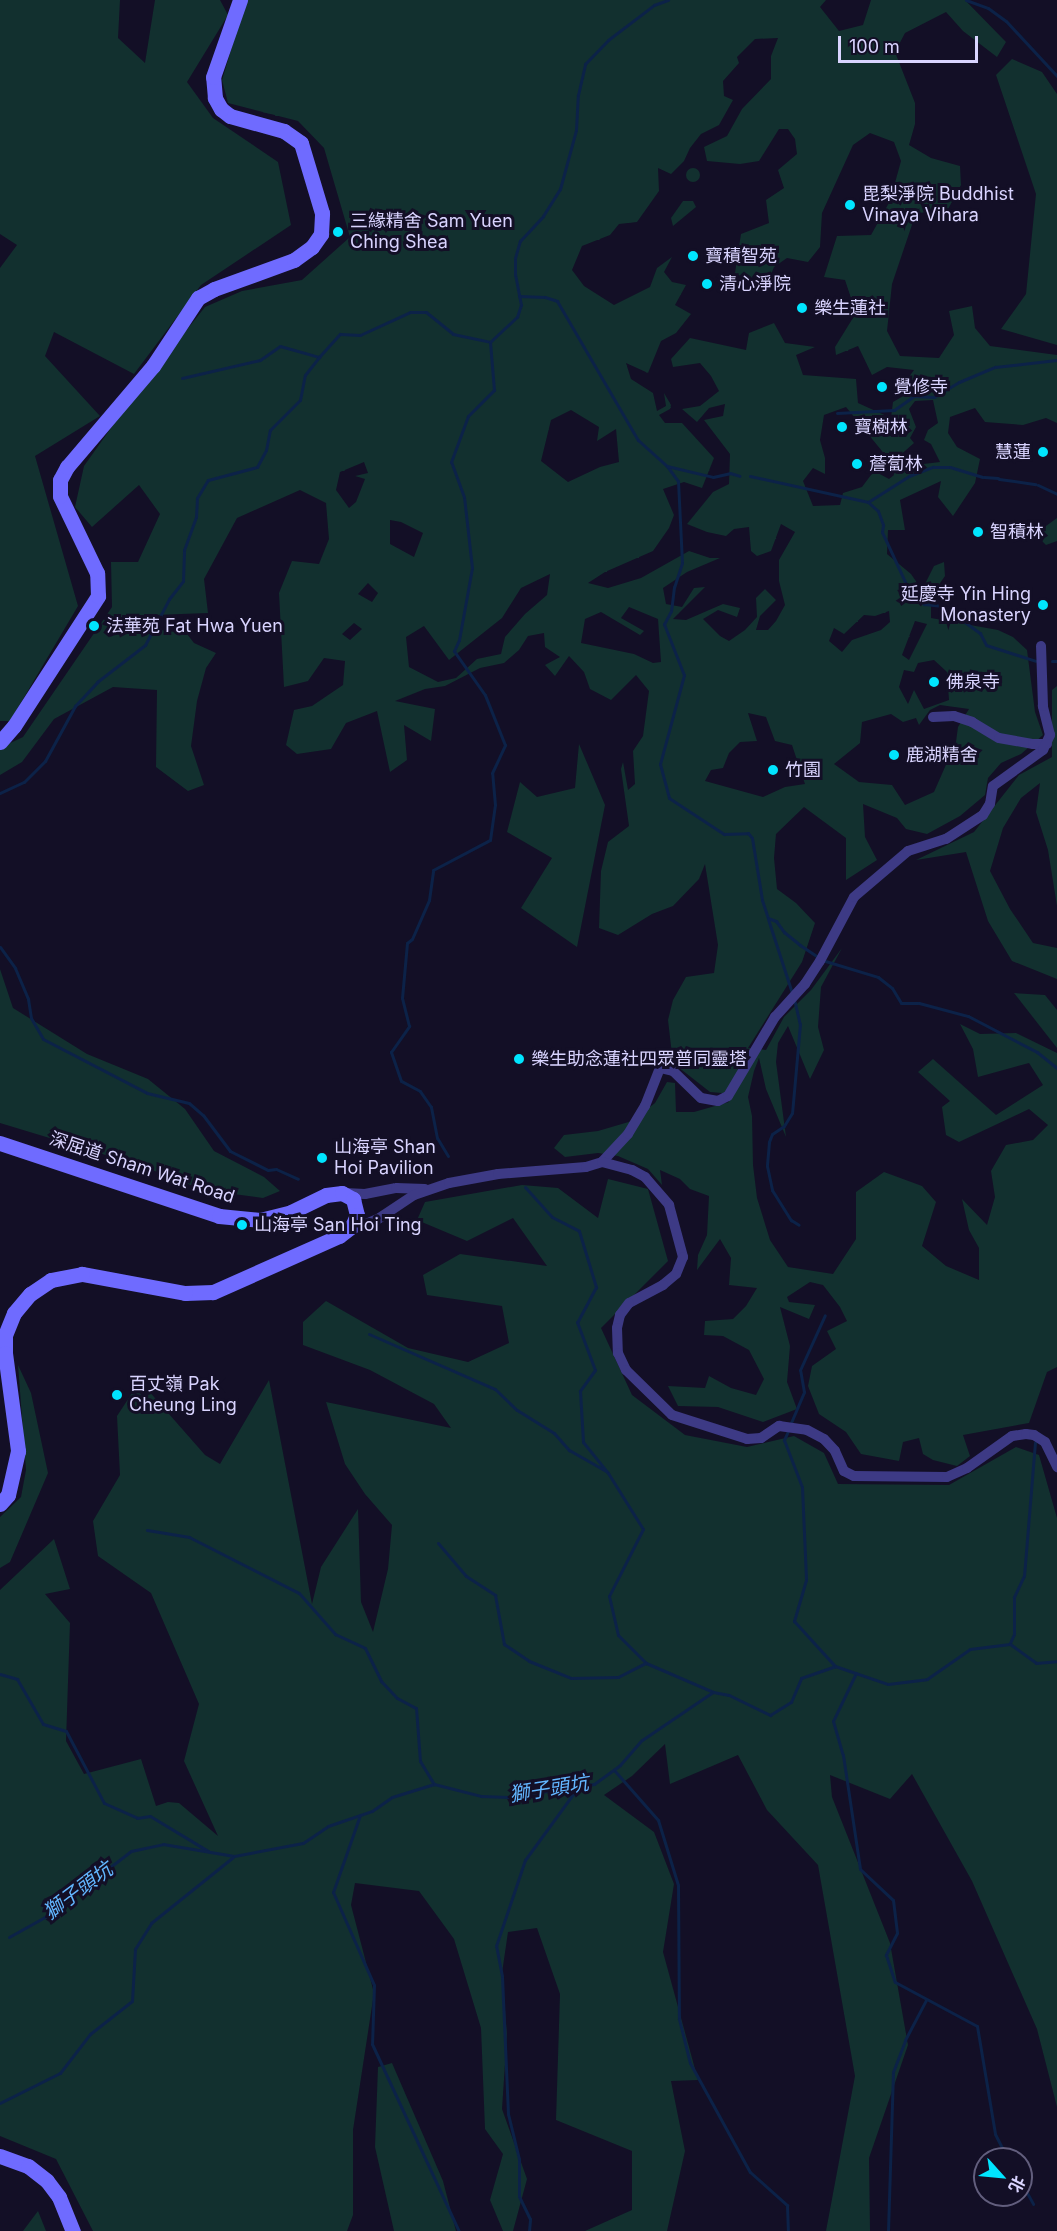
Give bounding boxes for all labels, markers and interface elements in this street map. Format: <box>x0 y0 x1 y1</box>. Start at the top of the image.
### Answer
scale bar <box>841 24 980 62</box>
text: 100 m <box>849 36 900 57</box>
place label: 毘梨淨院 Buddhist Vinaya Vihara <box>862 184 1014 226</box>
marker: 毘梨淨院 Buddhist Vinaya Vihara <box>843 198 857 212</box>
place label: 三緣精舍 Sam Yuen Ching Shea <box>350 211 513 254</box>
marker: 三緣精舍 Sam Yuen Ching Shea <box>331 225 345 239</box>
place label: 寶積智苑 <box>705 245 777 267</box>
marker: 寶積智苑 <box>686 249 700 263</box>
place label: 清心淨院 <box>719 273 791 295</box>
marker: 清心淨院 <box>700 277 714 291</box>
place label: 樂生蓮社 <box>814 297 886 319</box>
marker: 樂生蓮社 <box>795 301 809 315</box>
place label: 覺修寺 <box>894 376 948 398</box>
marker: 覺修寺 <box>875 380 889 394</box>
place label: 寶樹林 <box>854 416 908 438</box>
marker: 寶樹林 <box>835 420 849 434</box>
place label: 慧蓮 <box>995 441 1031 463</box>
marker: 慧蓮 <box>1036 445 1050 459</box>
place label: 薝蔔林 <box>869 453 923 475</box>
marker: 薝蔔林 <box>850 457 864 471</box>
place label: 智積林 <box>990 521 1044 543</box>
marker: 智積林 <box>971 525 985 539</box>
place label: 延慶寺 Yin Hing Monastery <box>901 584 1031 626</box>
marker: 延慶寺 Yin Hing Monastery <box>1036 598 1050 612</box>
place label: 法華苑 Fat Hwa Yuen <box>106 615 283 637</box>
marker: 法華苑 Fat Hwa Yuen <box>87 619 101 633</box>
place label: 佛泉寺 <box>946 671 1000 693</box>
marker: 佛泉寺 <box>927 675 941 689</box>
place label: 鹿湖精舍 <box>906 744 978 766</box>
marker: 鹿湖精舍 <box>887 748 901 762</box>
place label: 竹園 <box>785 759 821 781</box>
marker: 竹園 <box>766 763 780 777</box>
place label: 樂生助念蓮社四眾普同靈塔 <box>531 1048 747 1070</box>
marker: 樂生助念蓮社四眾普同靈塔 <box>512 1052 526 1066</box>
street label: 深屈道 Sham Wat Road <box>47 1128 237 1208</box>
place label: 山海亭 Shan Hoi Pavilion <box>334 1137 436 1180</box>
marker: 山海亭 Shan Hoi Pavilion <box>315 1151 329 1165</box>
place label: 山海亭 San Hoi Ting <box>254 1214 422 1236</box>
marker: 山海亭 San Hoi Ting <box>235 1218 249 1232</box>
place label: 百丈嶺 Pak Cheung Ling <box>129 1374 237 1416</box>
marker: 百丈嶺 Pak Cheung Ling <box>110 1388 124 1402</box>
water label: 獅子頭坑 <box>508 1771 590 1807</box>
water label: 獅子頭坑 <box>39 1857 117 1925</box>
north arrow <box>973 2147 1033 2207</box>
text: 北 <box>1005 2173 1030 2196</box>

